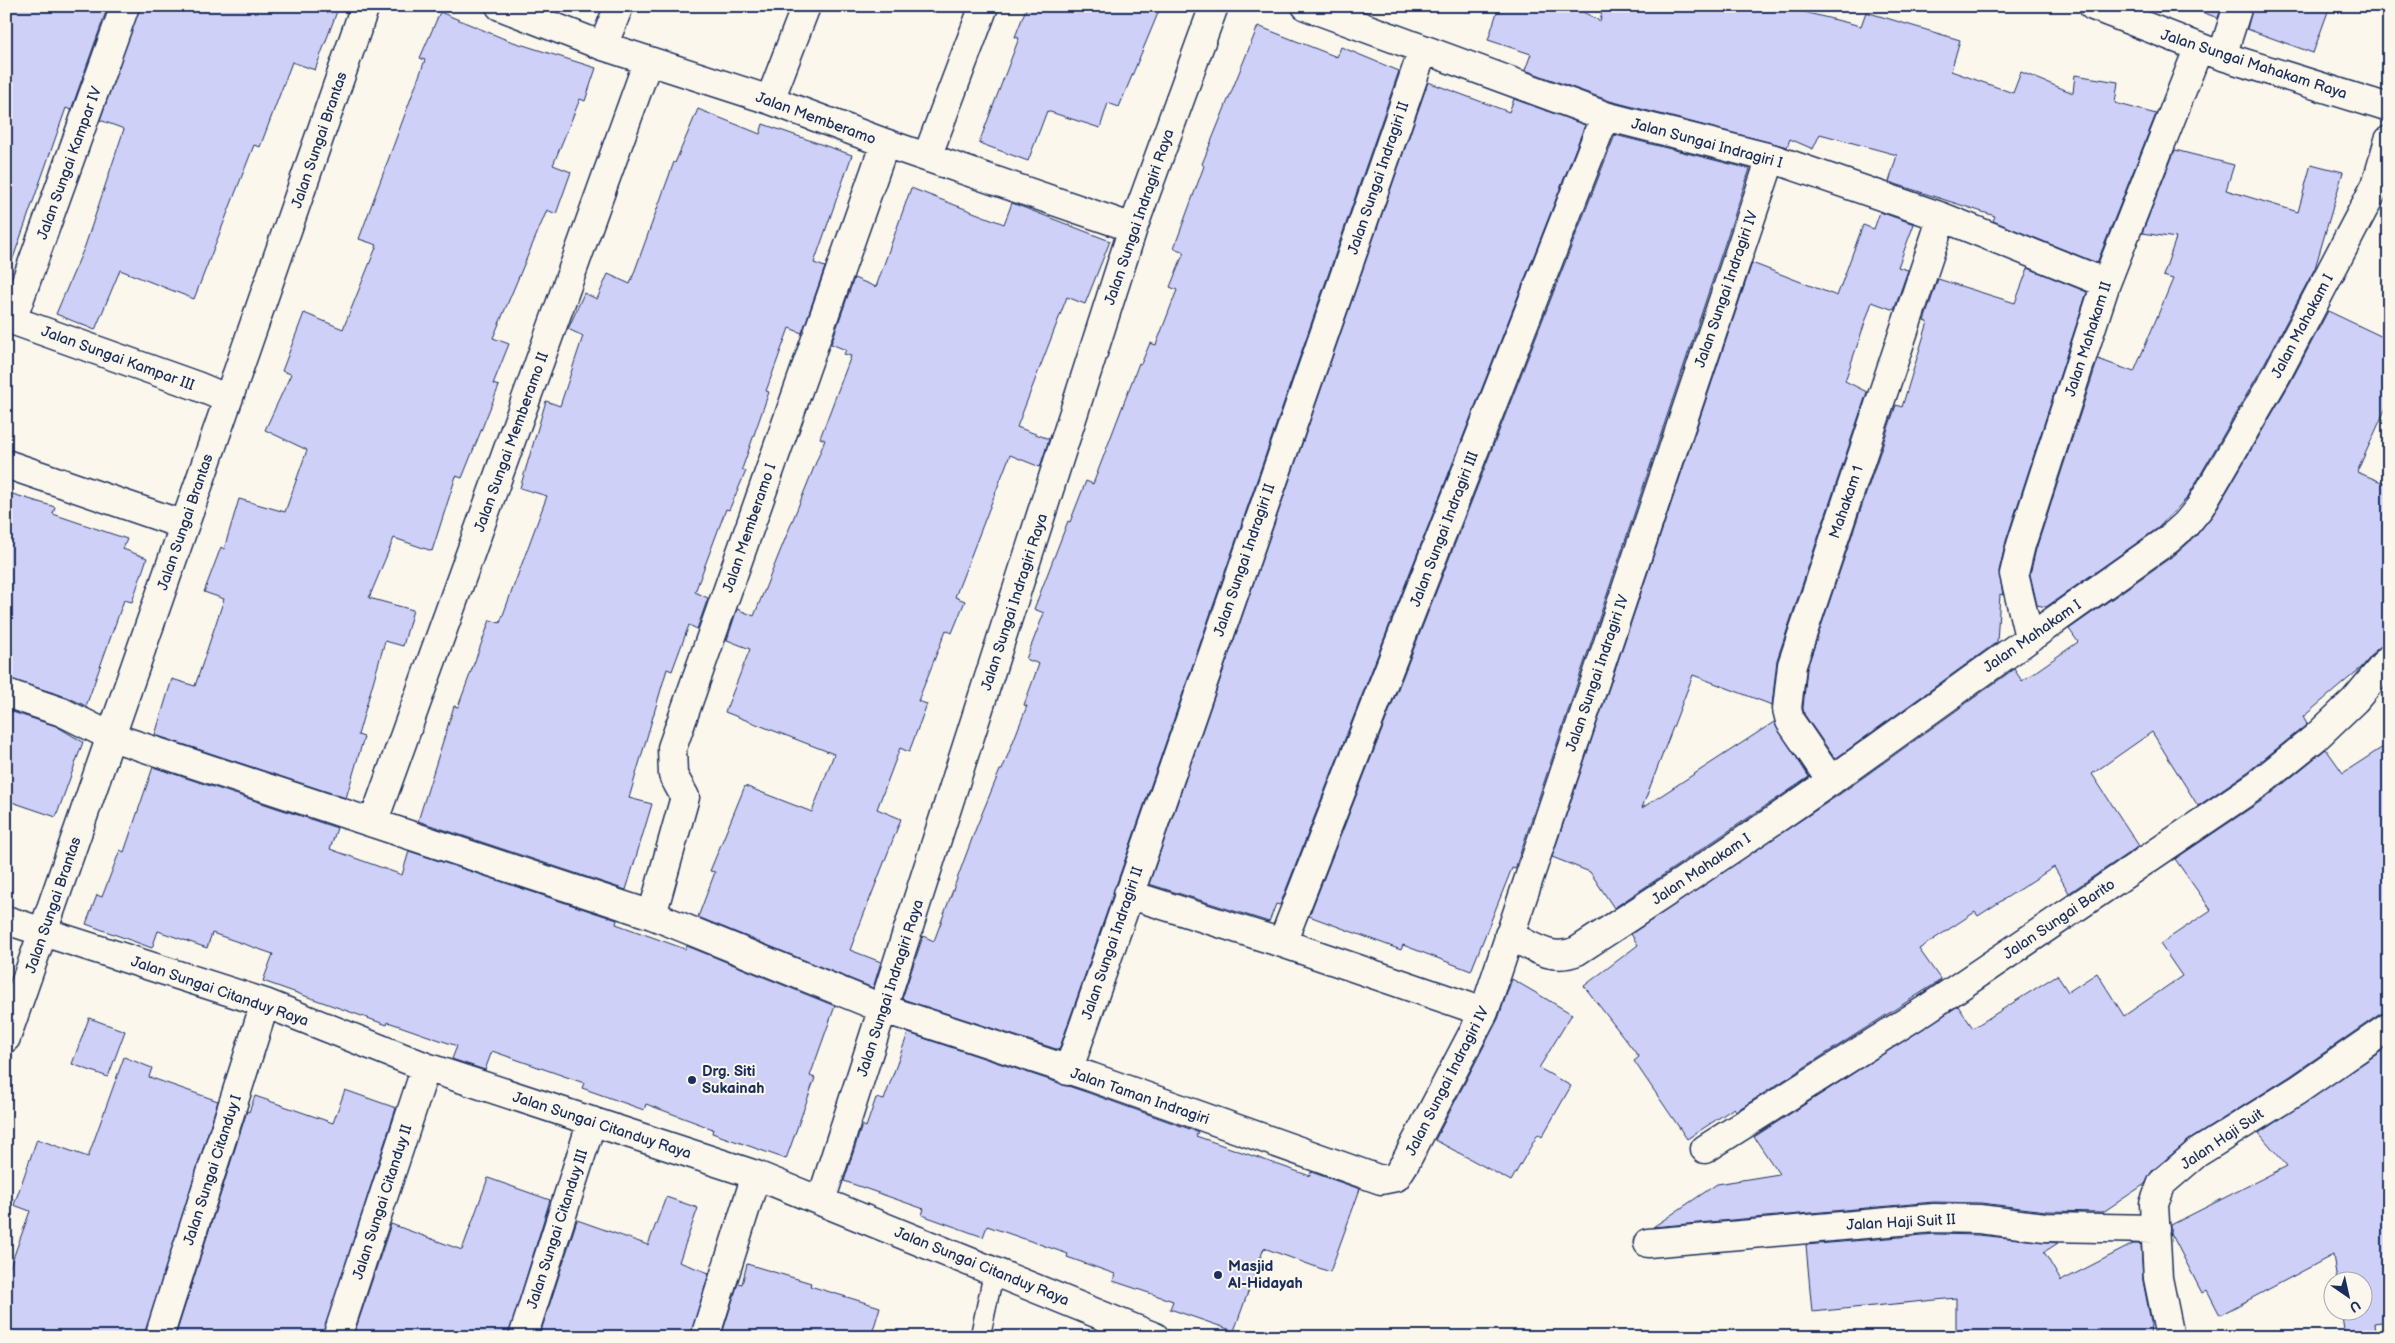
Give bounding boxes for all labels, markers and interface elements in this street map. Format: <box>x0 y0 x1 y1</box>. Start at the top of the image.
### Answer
street label: Jalan Sungai Mahakam Raya <box>2158 25 2349 104</box>
street label: Jalan Sungai Brantas <box>287 69 352 211</box>
street label: Jalan Sungai Kampar IV <box>33 83 106 242</box>
street label: Jalan Memberamo <box>753 88 879 149</box>
street label: Jalan Sungai Indragiri II <box>1343 99 1414 257</box>
street label: Jalan Sungai Indragiri I <box>1629 114 1785 173</box>
street label: Jalan Sungai Indragiri Raya <box>1100 127 1179 308</box>
street label: Jalan Sungai Indragiri IV <box>1691 207 1763 370</box>
street label: Jalan Mahakam I <box>2267 271 2338 382</box>
street label: Jalan Mahakam II <box>2061 279 2116 399</box>
street label: Jalan Sungai Kampar III <box>39 322 197 395</box>
street label: Jalan Sungai Memberamo II <box>470 349 553 535</box>
street label: Jalan Sungai Indragiri III <box>1406 448 1483 610</box>
street label: Jalan Sungai Brantas <box>153 451 218 593</box>
street label: Jalan Memberamo I <box>718 461 781 595</box>
street label: Mahakam 1 <box>1825 463 1868 541</box>
street label: Jalan Sungai Indragiri II <box>1209 481 1280 639</box>
street label: Jalan Sungai Indragiri Raya <box>977 511 1052 693</box>
street label: Jalan Sungai Indragiri IV <box>1562 591 1634 754</box>
street label: Jalan Mahakam I <box>1980 595 2085 677</box>
street label: Jalan Mahakam I <box>1648 829 1755 909</box>
street label: Jalan Sungai Brantas <box>21 834 86 976</box>
street label: Jalan Sungai Indragiri II <box>1077 864 1148 1022</box>
street label: Jalan Sungai Barito <box>2000 875 2119 964</box>
street label: Jalan Sungai Indragiri Raya <box>853 897 928 1079</box>
street label: Jalan Sungai Citanduy Raya <box>128 952 311 1031</box>
street label: Jalan Sungai Indragiri IV <box>1402 1003 1494 1159</box>
place label: Drg. Siti Sukainah <box>702 1062 765 1098</box>
street label: Jalan Taman Indragiri <box>1068 1064 1212 1129</box>
marker: Drg. Siti Sukainah <box>686 1074 698 1086</box>
street label: Jalan Sungai Citanduy Raya <box>510 1088 694 1163</box>
street label: Jalan Sungai Citanduy I <box>179 1092 246 1248</box>
street label: Jalan Haji Suit <box>2177 1104 2268 1174</box>
street label: Jalan Sungai Citanduy II <box>348 1122 417 1282</box>
street label: Jalan Sungai Citanduy III <box>523 1147 592 1311</box>
street label: Jalan Haji Suit II <box>1846 1210 1957 1235</box>
street label: Jalan Sungai Citanduy Raya <box>892 1223 1072 1310</box>
place label: Masjid Al-Hidayah <box>1227 1257 1303 1293</box>
marker: Masjid Al-Hidayah <box>1212 1269 1224 1281</box>
north arrow <box>2322 1270 2372 1320</box>
text: U <box>2346 1297 2364 1316</box>

